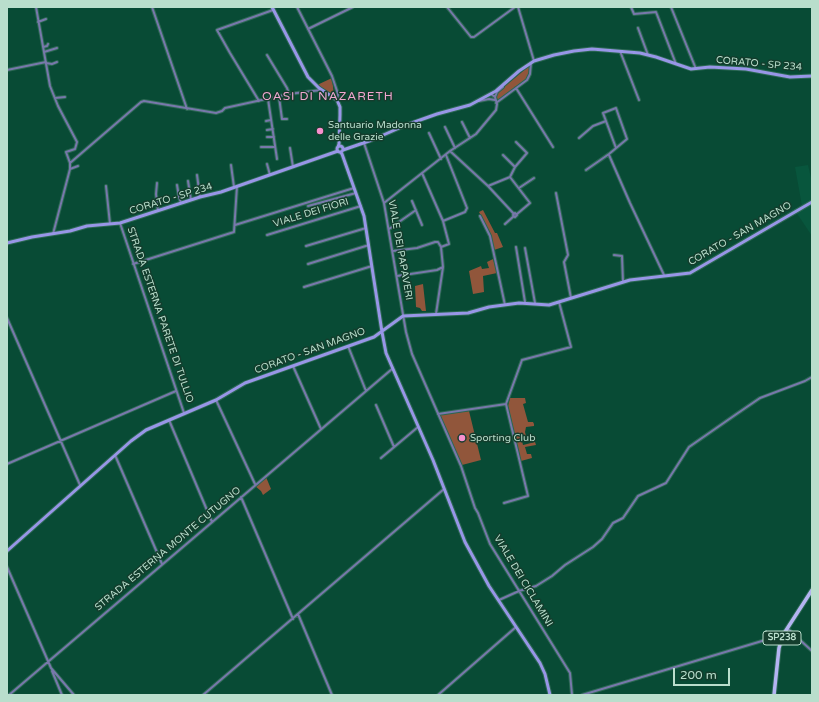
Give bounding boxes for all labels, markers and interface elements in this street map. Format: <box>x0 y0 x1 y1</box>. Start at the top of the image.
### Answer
street label: CORATO - SP 234 <box>715 54 803 74</box>
district label: OASI DI NAZARETH <box>262 90 394 104</box>
place label: Santuario Madonna delle Grazie <box>328 119 422 142</box>
marker: Santuario Madonna delle Grazie <box>315 126 325 136</box>
street label: CORATO - SP 234 <box>128 181 214 217</box>
street label: VIALE DEI FIORI <box>272 196 350 230</box>
street label: VIALE DEI PAPAVERI <box>385 199 415 301</box>
street label: CORATO - SAN MAGNO <box>686 200 794 268</box>
street label: STRADA ESTERNA PARETE DI TULLIO <box>124 226 196 404</box>
street label: CORATO - SAN MAGNO <box>253 325 367 377</box>
place label: Sporting Club <box>470 432 535 444</box>
marker: Sporting Club <box>457 433 467 443</box>
street label: STRADA ESTERNA MONTE CUTUGNO <box>93 484 243 614</box>
street label: VIALE DEI CICLAMINI <box>491 533 555 629</box>
road number: SP238 <box>763 631 801 645</box>
scale bar <box>675 660 732 686</box>
text: 200 m <box>680 668 717 682</box>

